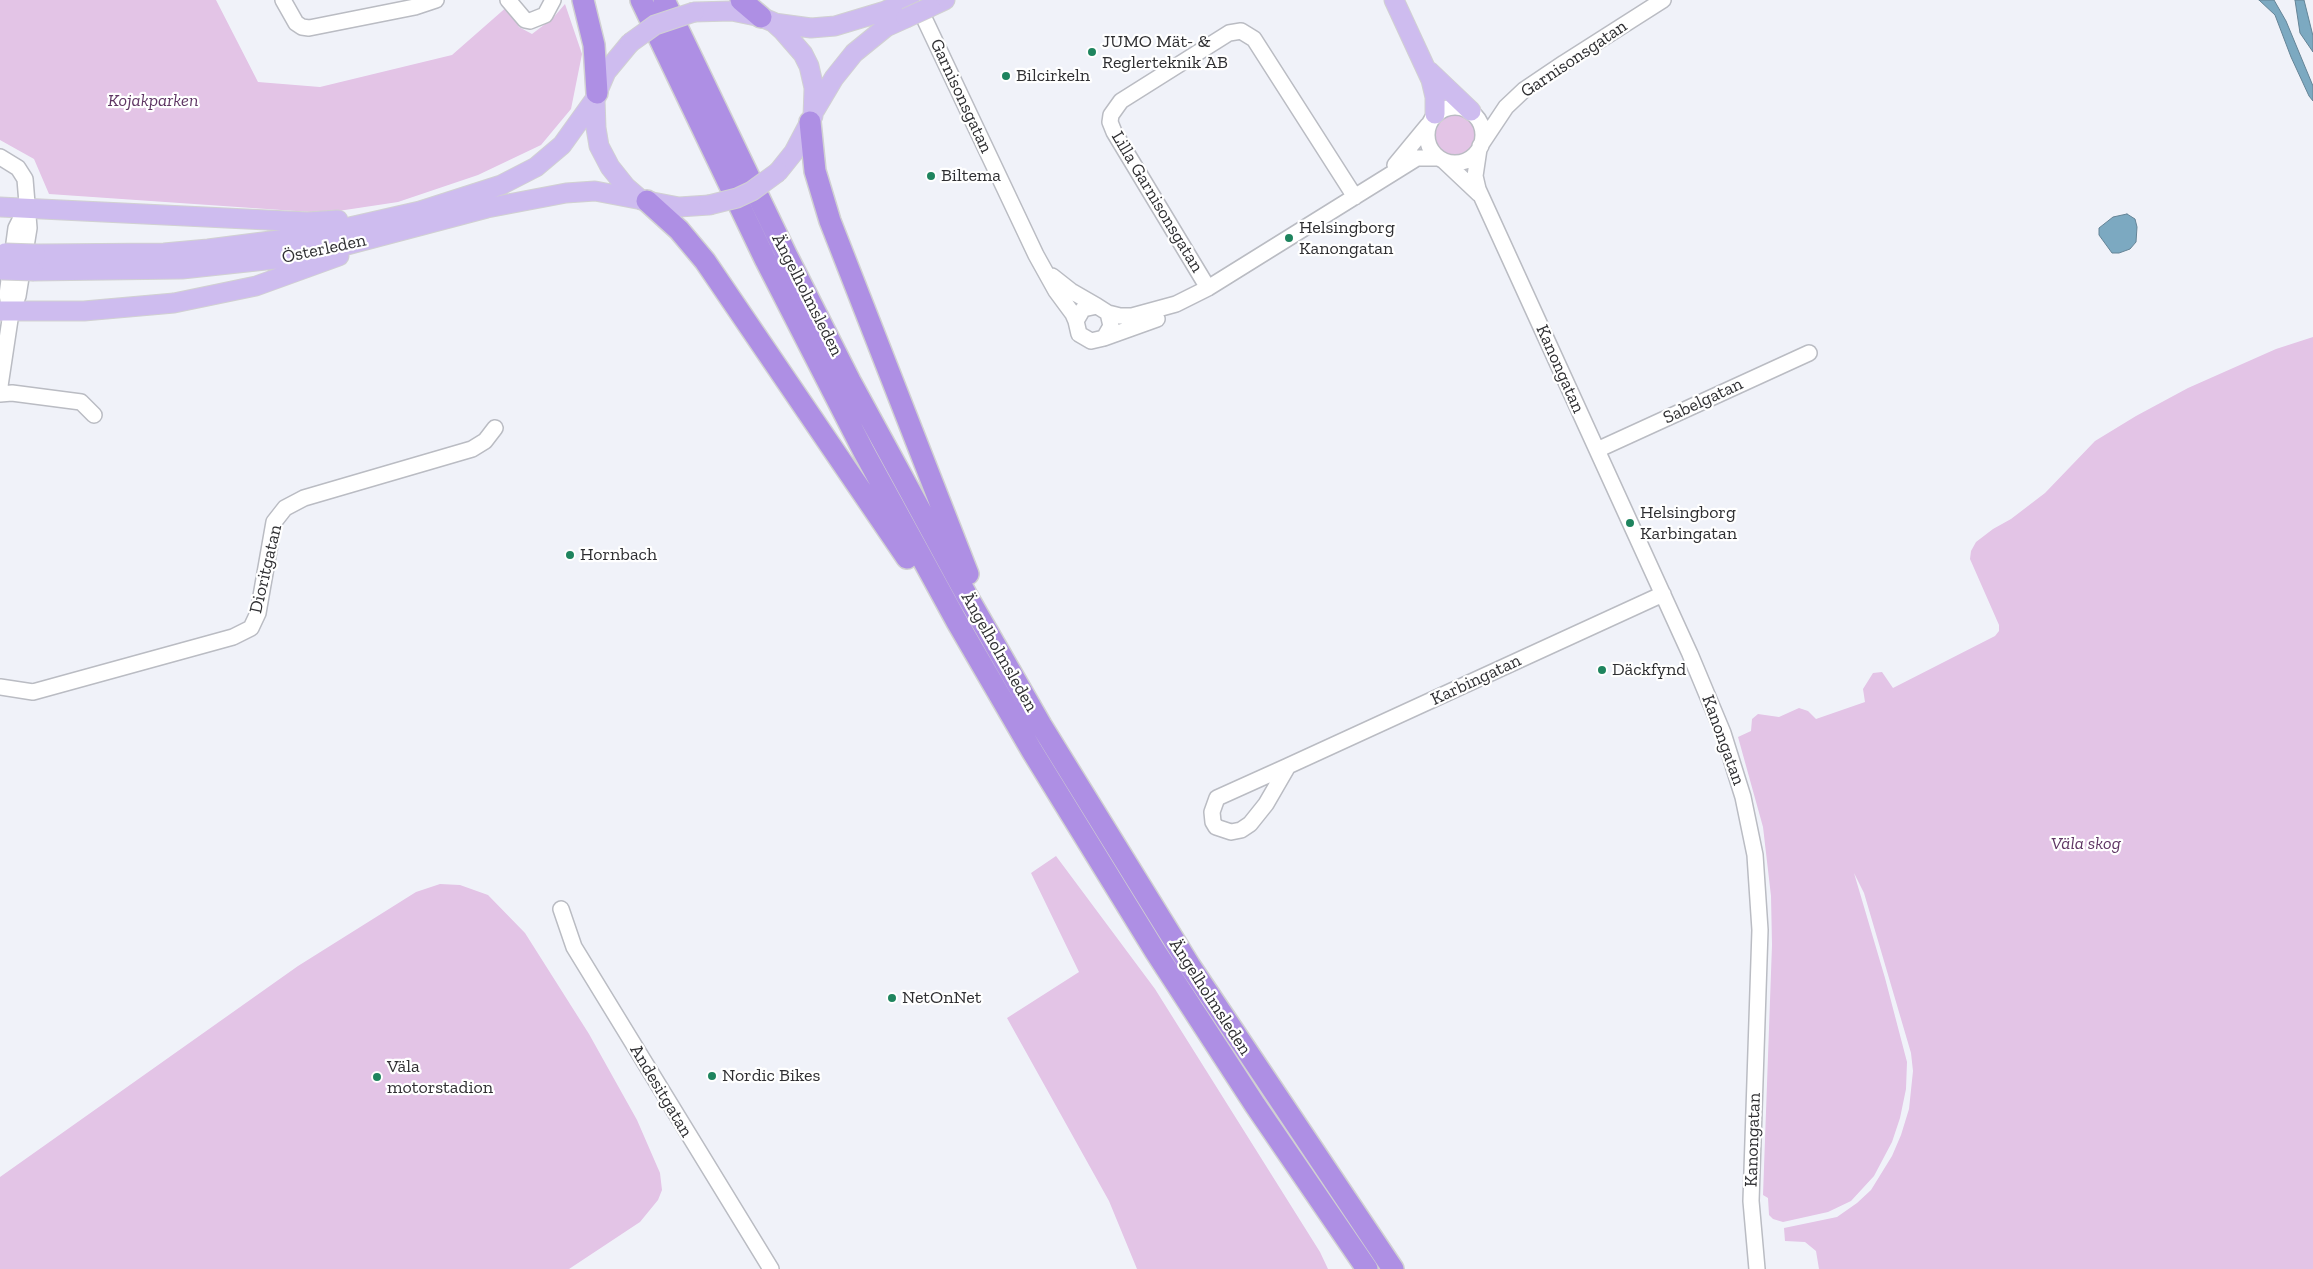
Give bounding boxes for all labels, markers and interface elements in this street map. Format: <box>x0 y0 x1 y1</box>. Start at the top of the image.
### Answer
street label: Garnisonsgatan <box>1517 15 1631 103</box>
place label: JUMO Mät- & Reglerteknik AB <box>1102 31 1228 74</box>
street label: Garnisonsgatan <box>925 35 997 157</box>
marker: JUMO Mät- & Reglerteknik AB <box>1086 46 1098 58</box>
place label: Bilcirkeln <box>1016 65 1090 87</box>
marker: Bilcirkeln <box>1000 70 1012 82</box>
park label: Kojakparken <box>108 90 198 112</box>
street label: Lilla Garnisonsgatan <box>1106 128 1208 276</box>
place label: Biltema <box>941 165 1001 187</box>
marker: Biltema <box>925 170 937 182</box>
place label: Helsingborg Kanongatan <box>1299 217 1395 260</box>
street label: Österleden <box>280 230 368 268</box>
street label: Ängelholmsleden <box>767 230 847 360</box>
marker: Helsingborg Kanongatan <box>1283 232 1295 244</box>
street label: Kanongatan <box>1531 322 1589 416</box>
street label: Sabelgatan <box>1660 373 1746 429</box>
place label: Helsingborg Karbingatan <box>1640 502 1737 544</box>
marker: Helsingborg Karbingatan <box>1624 517 1636 529</box>
street label: Dioritgatan <box>245 522 287 616</box>
place label: Hornbach <box>580 544 657 566</box>
marker: Hornbach <box>564 549 576 561</box>
street label: Ängelholmsleden <box>956 588 1042 716</box>
street label: Karbingatan <box>1427 650 1525 710</box>
place label: Däckfynd <box>1612 659 1686 681</box>
marker: Däckfynd <box>1596 664 1608 676</box>
street label: Kanongatan <box>1697 692 1749 788</box>
park label: Väla skog <box>2051 833 2121 855</box>
street label: Ängelholmsleden <box>1164 935 1256 1059</box>
place label: NetOnNet <box>902 987 981 1009</box>
marker: NetOnNet <box>886 992 898 1004</box>
street label: Andesitgatan <box>625 1041 697 1141</box>
place label: Väla motorstadion <box>387 1056 493 1098</box>
place label: Nordic Bikes <box>722 1065 820 1087</box>
marker: Nordic Bikes <box>706 1070 718 1082</box>
marker: Väla motorstadion <box>371 1071 383 1083</box>
street label: Kanongatan <box>1741 1092 1765 1188</box>

